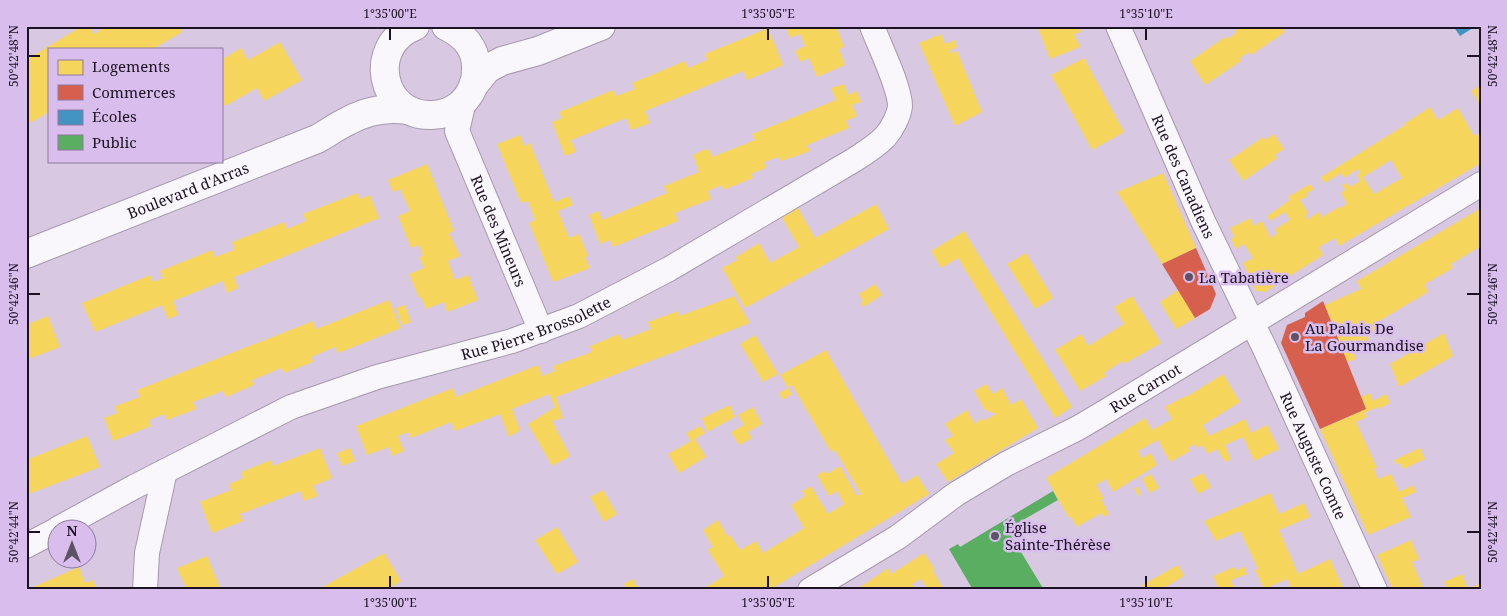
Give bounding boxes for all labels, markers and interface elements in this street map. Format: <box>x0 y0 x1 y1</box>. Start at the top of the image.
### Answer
text: 1°35'00"E <box>363 5 417 22</box>
text: 1°35'05"E <box>741 5 795 22</box>
text: 1°35'10"E <box>1119 5 1173 22</box>
text: 50°42'48"N <box>5 25 22 87</box>
text: 50°42'48"N <box>1484 25 1501 87</box>
legend <box>48 48 222 162</box>
text: Logements <box>92 56 170 76</box>
text: Commerces <box>92 82 176 102</box>
text: Écoles <box>92 106 137 126</box>
street label: Rue des Canadiens <box>1148 111 1220 242</box>
text: Public <box>92 132 137 152</box>
street label: Boulevard d'Arras <box>124 157 252 223</box>
street label: Rue des Mineurs <box>467 172 531 290</box>
text: 50°42'46"N <box>5 263 22 325</box>
text: 50°42'46"N <box>1484 263 1501 325</box>
place label: La Tabatière <box>1199 267 1289 287</box>
marker: La Tabatière <box>1183 271 1195 283</box>
street label: Rue Pierre Brossolette <box>459 291 614 364</box>
place label: Au Palais De La Gourmandise <box>1305 318 1424 355</box>
marker: Au Palais De La Gourmandise <box>1289 331 1301 343</box>
street label: Rue Carnot <box>1106 358 1184 417</box>
street label: Rue Auguste Comte <box>1276 389 1351 522</box>
text: 50°42'44"N <box>5 501 22 563</box>
text: 50°42'44"N <box>1484 501 1501 563</box>
place label: Église Sainte-Thérèse <box>1005 517 1111 554</box>
north arrow <box>48 518 98 568</box>
text: N <box>66 521 78 540</box>
marker: Église Sainte-Thérèse <box>989 530 1001 542</box>
text: 1°35'00"E <box>363 594 417 611</box>
text: 1°35'05"E <box>741 594 795 611</box>
text: 1°35'10"E <box>1119 594 1173 611</box>

